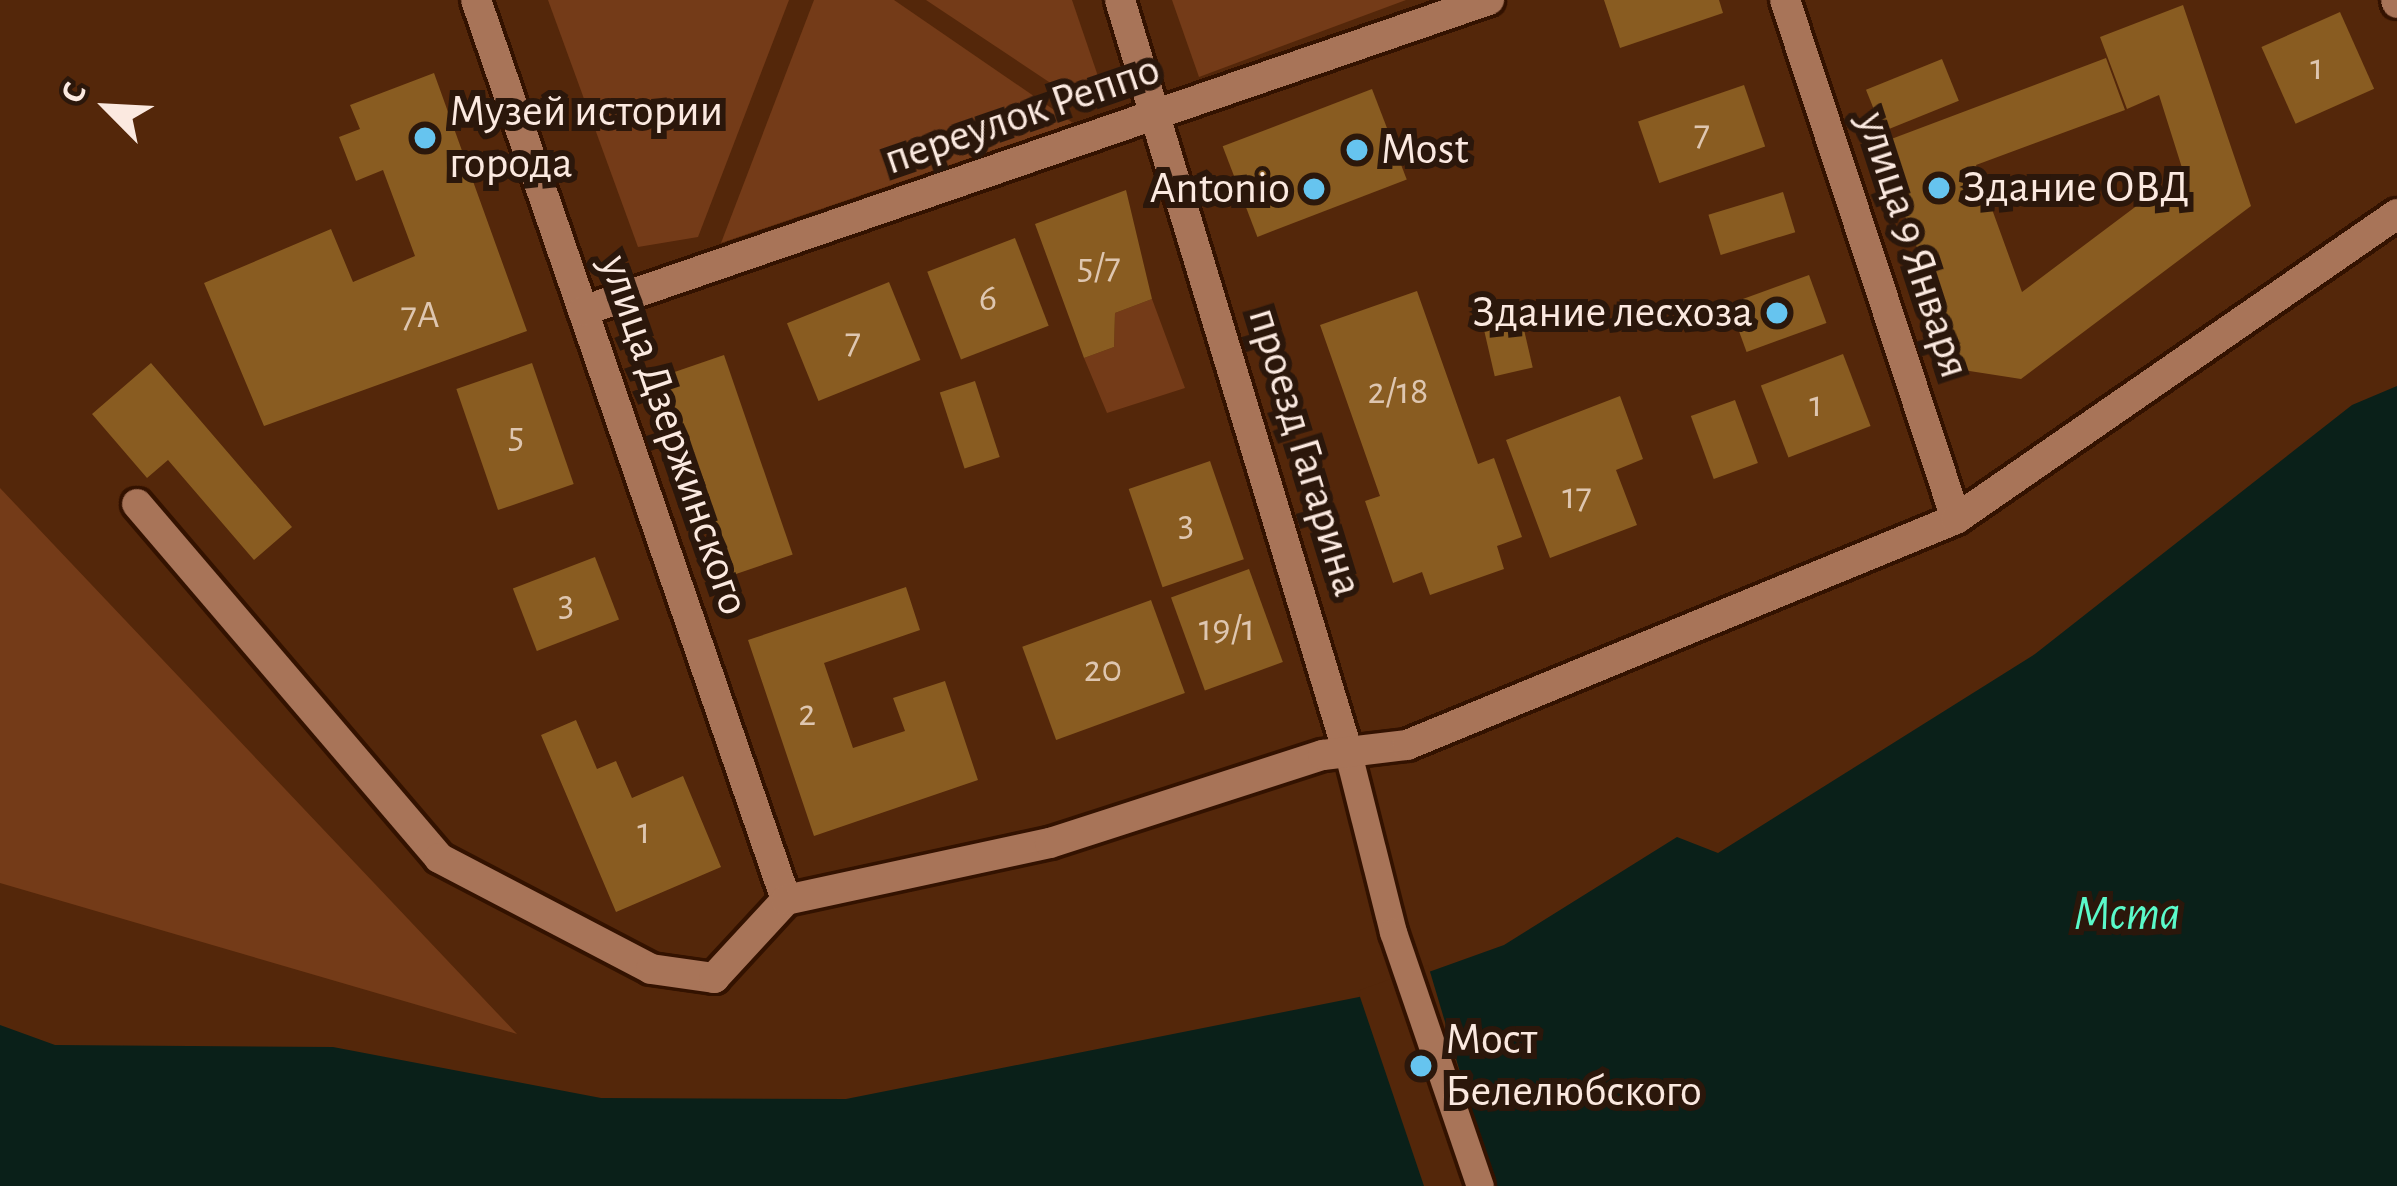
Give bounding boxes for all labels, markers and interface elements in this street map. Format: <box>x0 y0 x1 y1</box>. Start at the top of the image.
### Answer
street label: переулок Реппо <box>877 43 1167 187</box>
house number: 1 <box>2310 45 2324 91</box>
north arrow <box>48 48 168 168</box>
text: С <box>56 78 93 108</box>
place label: Музей истории города <box>449 85 723 191</box>
street label: улица 9 Января <box>1845 105 1981 385</box>
house number: 7 <box>1694 111 1710 157</box>
place label: Most <box>1381 123 1469 177</box>
marker: Музей истории города <box>412 125 438 151</box>
marker: Most <box>1344 137 1370 163</box>
place label: Здание ОВД <box>1963 161 2189 215</box>
place label: Antonio <box>1150 162 1290 216</box>
marker: Здание ОВД <box>1926 175 1952 201</box>
marker: Antonio <box>1301 176 1327 202</box>
house number: 5/7 <box>1077 244 1121 290</box>
street label: улица Дзержинского <box>587 248 761 622</box>
house number: 6 <box>979 276 997 322</box>
place label: Здание лесхоза <box>1472 286 1753 340</box>
house number: 7А <box>400 293 440 339</box>
marker: Здание лесхоза <box>1764 300 1790 326</box>
street label: проезд Гагарина <box>1235 301 1375 603</box>
house number: 7 <box>845 319 861 365</box>
house number: 2/18 <box>1368 369 1428 415</box>
house number: 1 <box>1809 382 1823 428</box>
house number: 5 <box>508 413 524 459</box>
house number: 17 <box>1562 474 1592 520</box>
house number: 3 <box>1178 501 1194 547</box>
house number: 3 <box>558 581 574 627</box>
house number: 19/1 <box>1199 606 1255 652</box>
house number: 20 <box>1084 647 1122 693</box>
house number: 2 <box>798 691 816 737</box>
house number: 1 <box>637 809 651 855</box>
water label: Мста <box>2074 887 2180 945</box>
place label: Мост Белелюбского <box>1445 1013 1702 1119</box>
marker: Мост Белелюбского <box>1408 1053 1434 1079</box>

